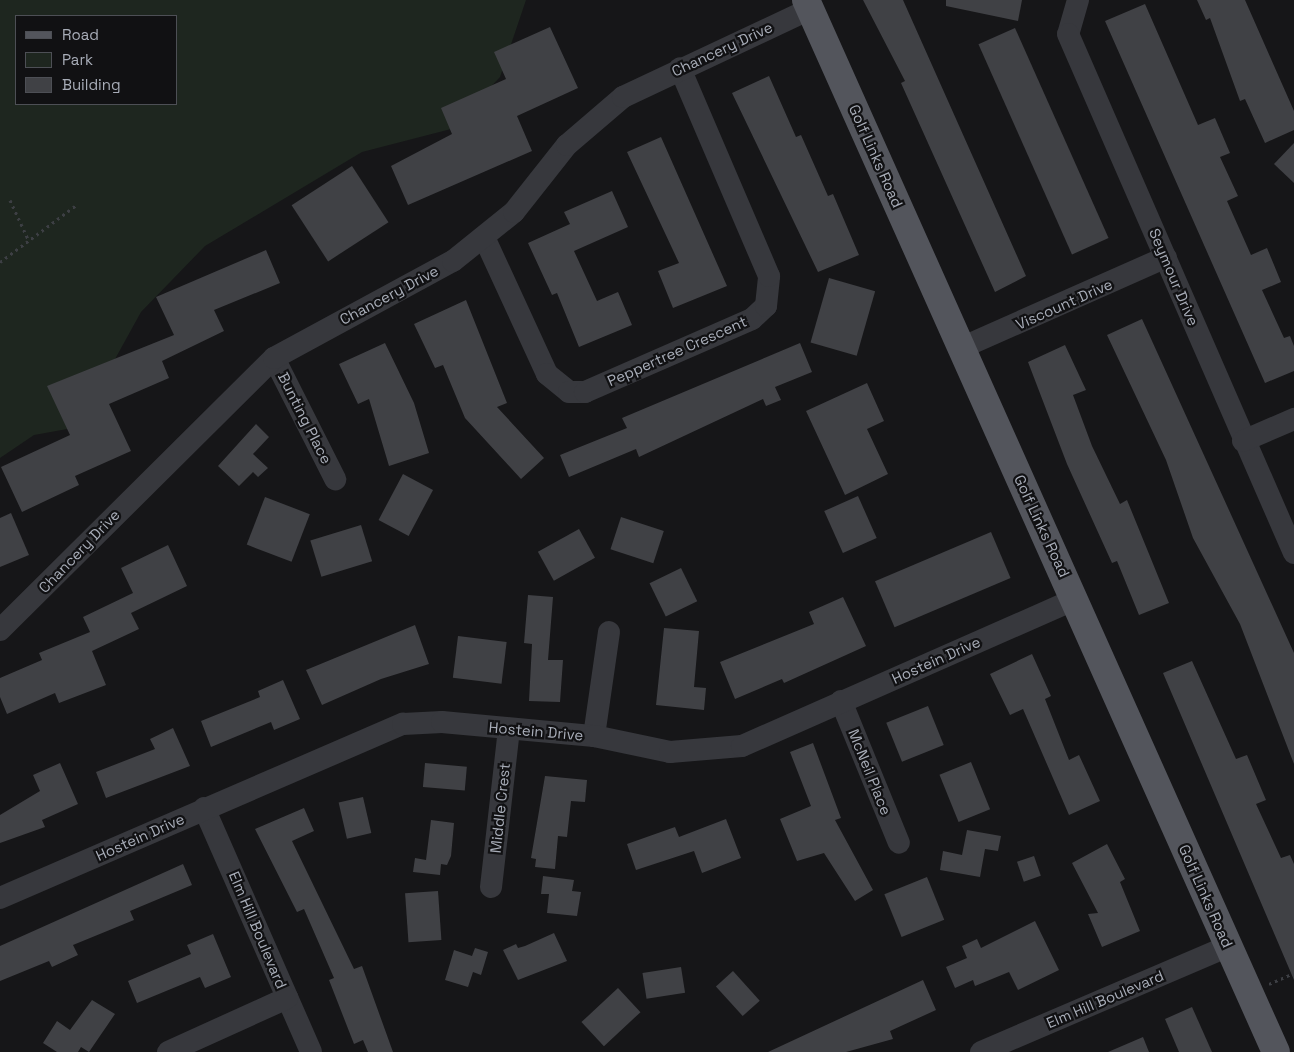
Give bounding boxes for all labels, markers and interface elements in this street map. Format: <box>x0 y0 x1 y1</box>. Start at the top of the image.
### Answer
legend <box>15 15 178 105</box>
street label: Chancery Drive <box>669 18 775 80</box>
text: Road <box>62 25 99 44</box>
text: Park <box>62 50 93 69</box>
text: Building <box>62 75 121 94</box>
street label: Golf Links Road <box>845 102 907 210</box>
street label: Seymour Drive <box>1145 226 1203 328</box>
street label: Chancery Drive <box>337 261 441 329</box>
street label: Viscount Drive <box>1013 275 1115 333</box>
street label: Peppertree Crescent <box>604 312 750 390</box>
street label: Bunting Place <box>274 369 336 467</box>
street label: Golf Links Road <box>1010 472 1074 580</box>
street label: Chancery Drive <box>35 506 123 596</box>
street label: Hostein Drive <box>889 632 983 688</box>
street label: Hostein Drive <box>488 718 584 744</box>
street label: McNeil Place <box>845 726 895 818</box>
street label: Middle Crest <box>486 762 514 854</box>
street label: Hostein Drive <box>93 809 187 865</box>
street label: Golf Links Road <box>1175 842 1237 950</box>
street label: Elm Hill Boulevard <box>225 869 291 991</box>
street label: Elm Hill Boulevard <box>1044 966 1166 1032</box>

